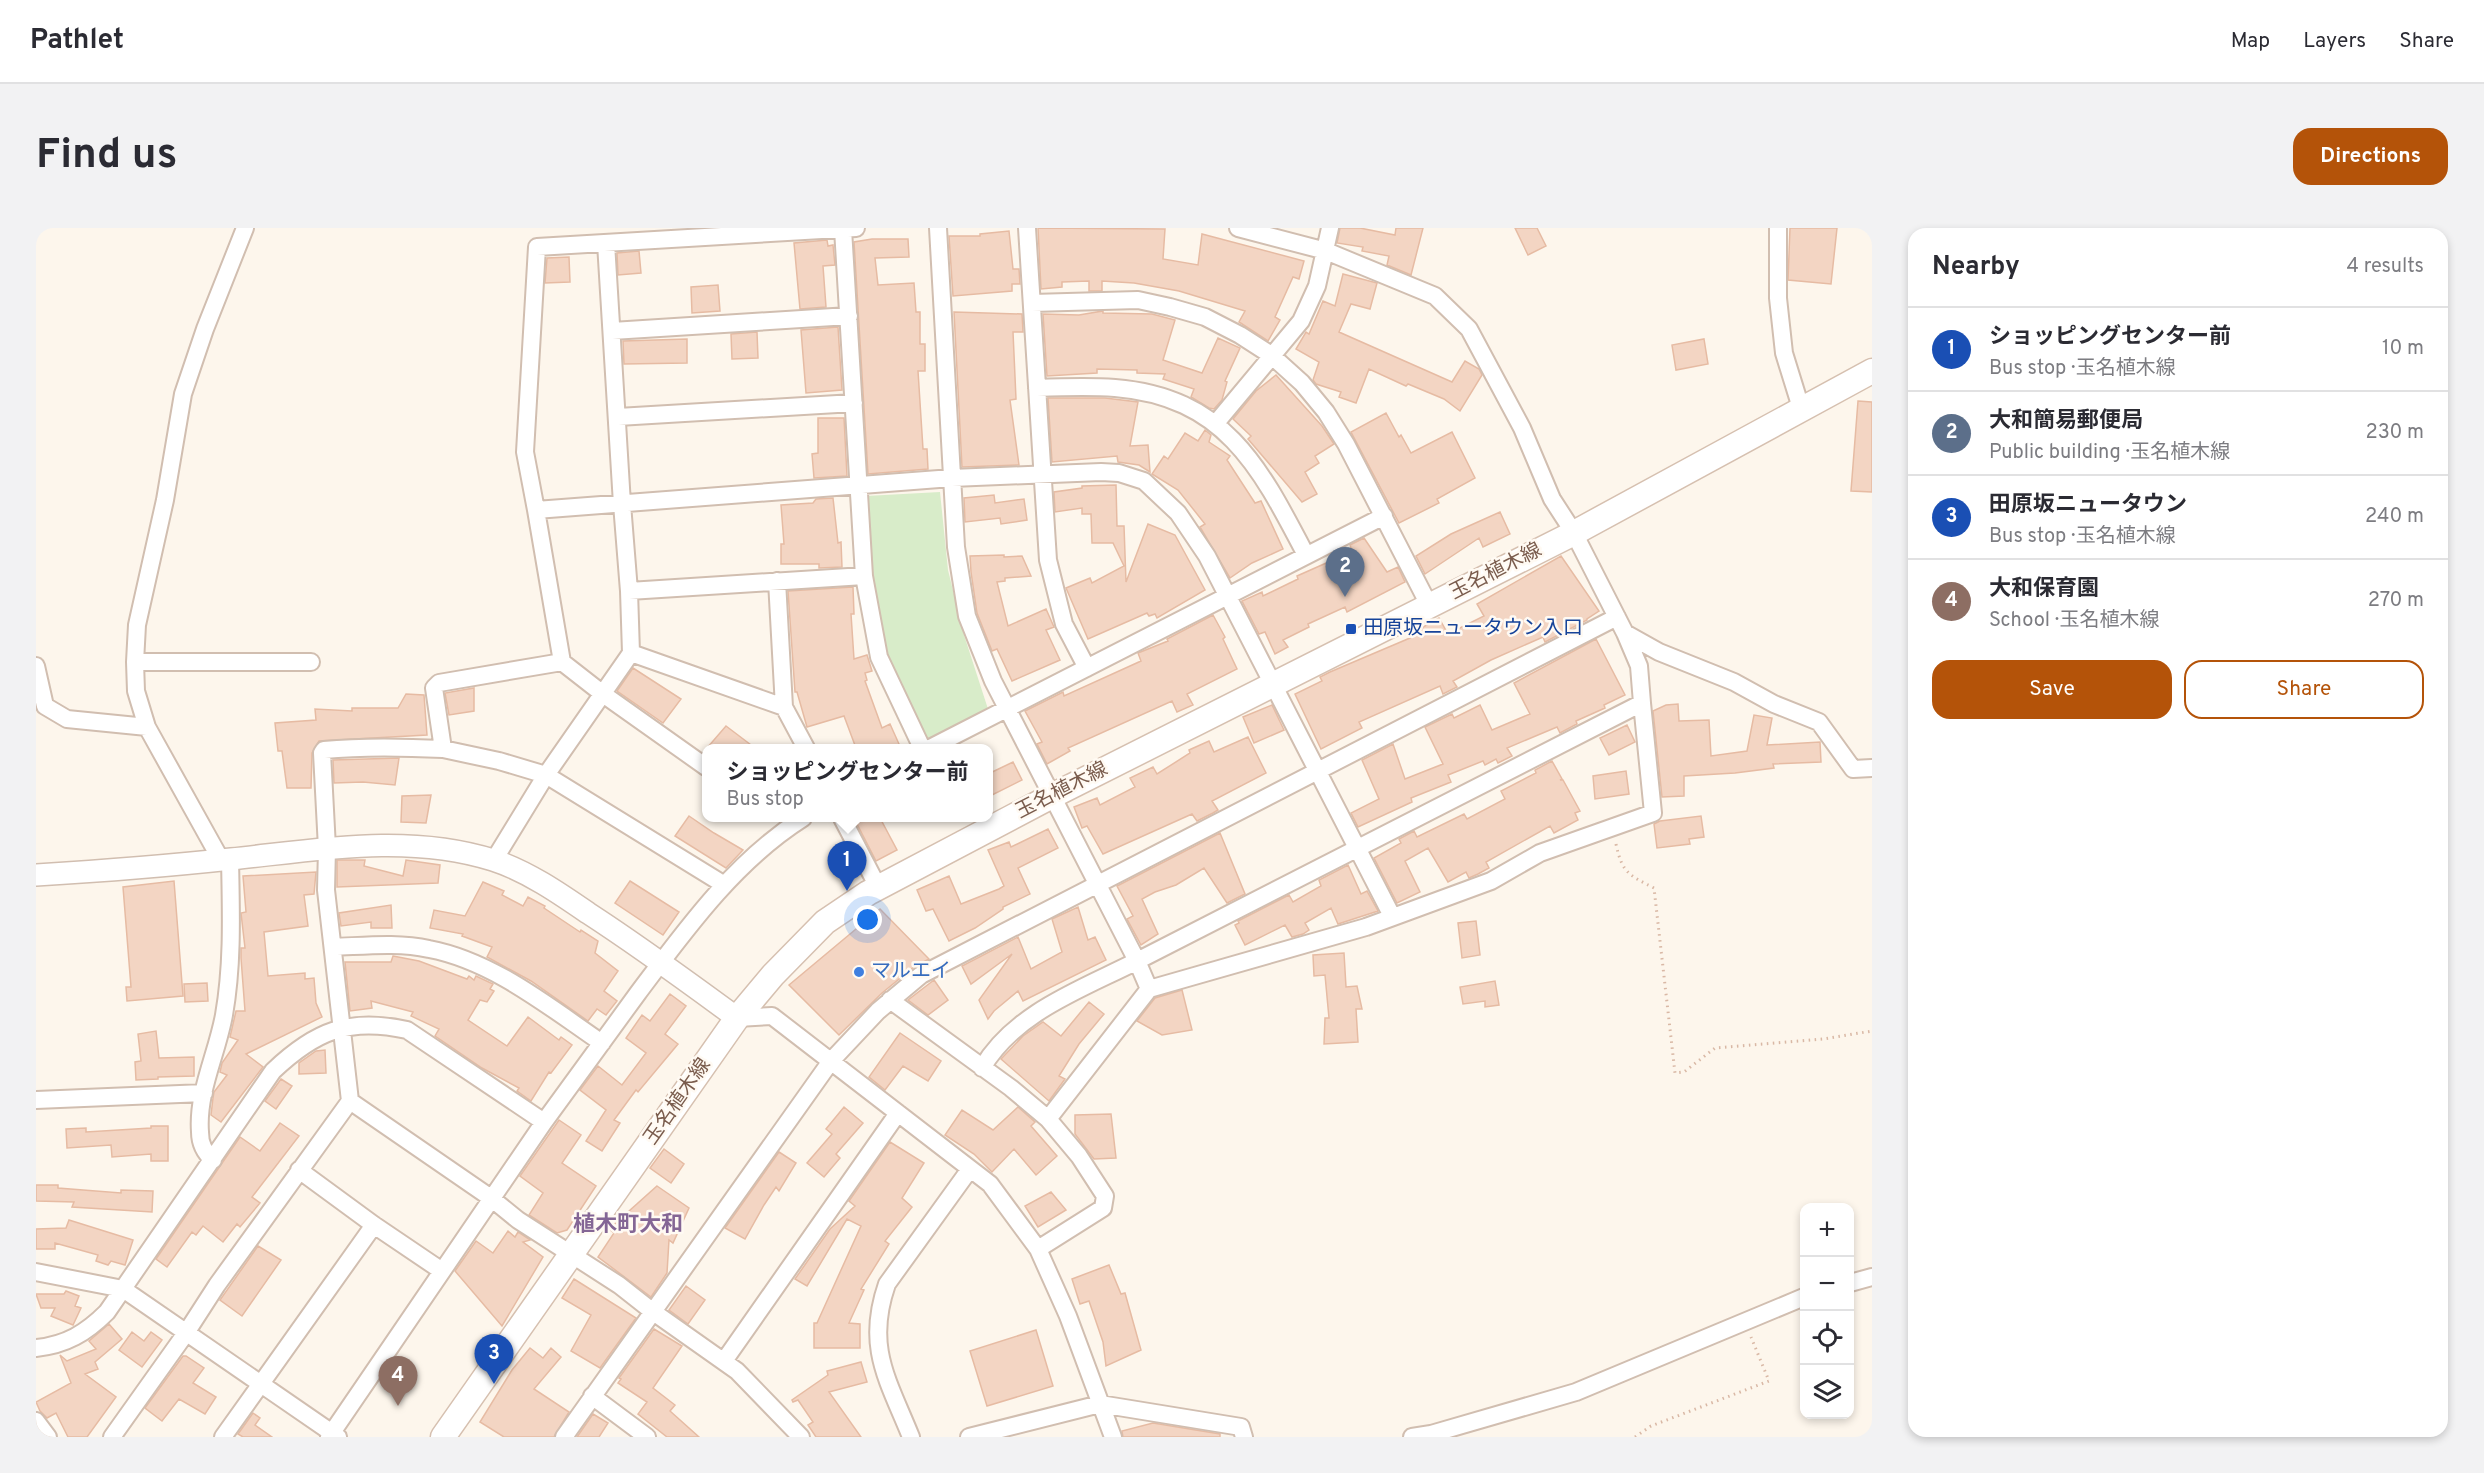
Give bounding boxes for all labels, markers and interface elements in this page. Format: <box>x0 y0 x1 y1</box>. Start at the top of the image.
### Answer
text: Pathlet <box>30 23 124 59</box>
text: Map <box>2231 28 2270 55</box>
text: Layers <box>2303 28 2366 55</box>
text: Share <box>2399 28 2454 55</box>
button: Directions <box>2293 128 2448 185</box>
text: Find us <box>36 130 177 183</box>
text: Nearby <box>1932 251 2020 284</box>
text: 4 results <box>2347 254 2424 280</box>
text: ショッピングセンター前 <box>1989 324 2231 351</box>
text: 1 <box>1948 336 1956 362</box>
text: 10 m <box>2382 336 2424 362</box>
text: Bus stop · 玉名植木線 <box>1989 356 2176 382</box>
text: 大和簡易郵便局 <box>1989 408 2143 435</box>
text: 2 <box>1945 420 1958 446</box>
text: 230 m <box>2365 420 2424 446</box>
text: Public building · 玉名植木線 <box>1989 440 2230 466</box>
text: 田原坂ニュータウン <box>1989 492 2187 519</box>
text: 3 <box>1946 504 1958 530</box>
text: 240 m <box>2365 504 2424 530</box>
text: Bus stop · 玉名植木線 <box>1989 524 2176 550</box>
street label: 玉名植木線 <box>1446 538 1546 606</box>
pin: 2 <box>1326 548 1364 597</box>
text: 大和保育園 <box>1989 576 2099 603</box>
text: 4 <box>1945 588 1958 614</box>
text: 270 m <box>2368 588 2424 614</box>
text: School · 玉名植木線 <box>1989 608 2159 634</box>
place label: 田原坂ニュータウン入口 <box>1363 616 1583 642</box>
marker: 田原坂ニュータウン入口 <box>1344 622 1358 636</box>
button: Save <box>1932 660 2172 719</box>
button: Share <box>2184 660 2424 719</box>
popup <box>702 744 993 822</box>
street label: 玉名植木線 <box>1012 757 1112 825</box>
text: ショッピングセンター前 <box>726 760 969 787</box>
text: Bus stop <box>726 787 804 813</box>
pin: 1 <box>828 842 866 891</box>
your location <box>853 905 882 934</box>
place label: マルエイ <box>871 959 951 985</box>
marker: マルエイ <box>852 965 866 979</box>
street label: 玉名植木線 <box>639 1054 717 1150</box>
map controls <box>1800 1203 1854 1419</box>
button: + <box>1800 1203 1854 1257</box>
district label: 植木町大和 <box>573 1212 683 1239</box>
button: − <box>1800 1257 1854 1311</box>
button: locate <box>1800 1311 1854 1365</box>
pin: 3 <box>474 1334 514 1384</box>
pin: 4 <box>378 1356 418 1406</box>
button: layers <box>1800 1365 1854 1419</box>

